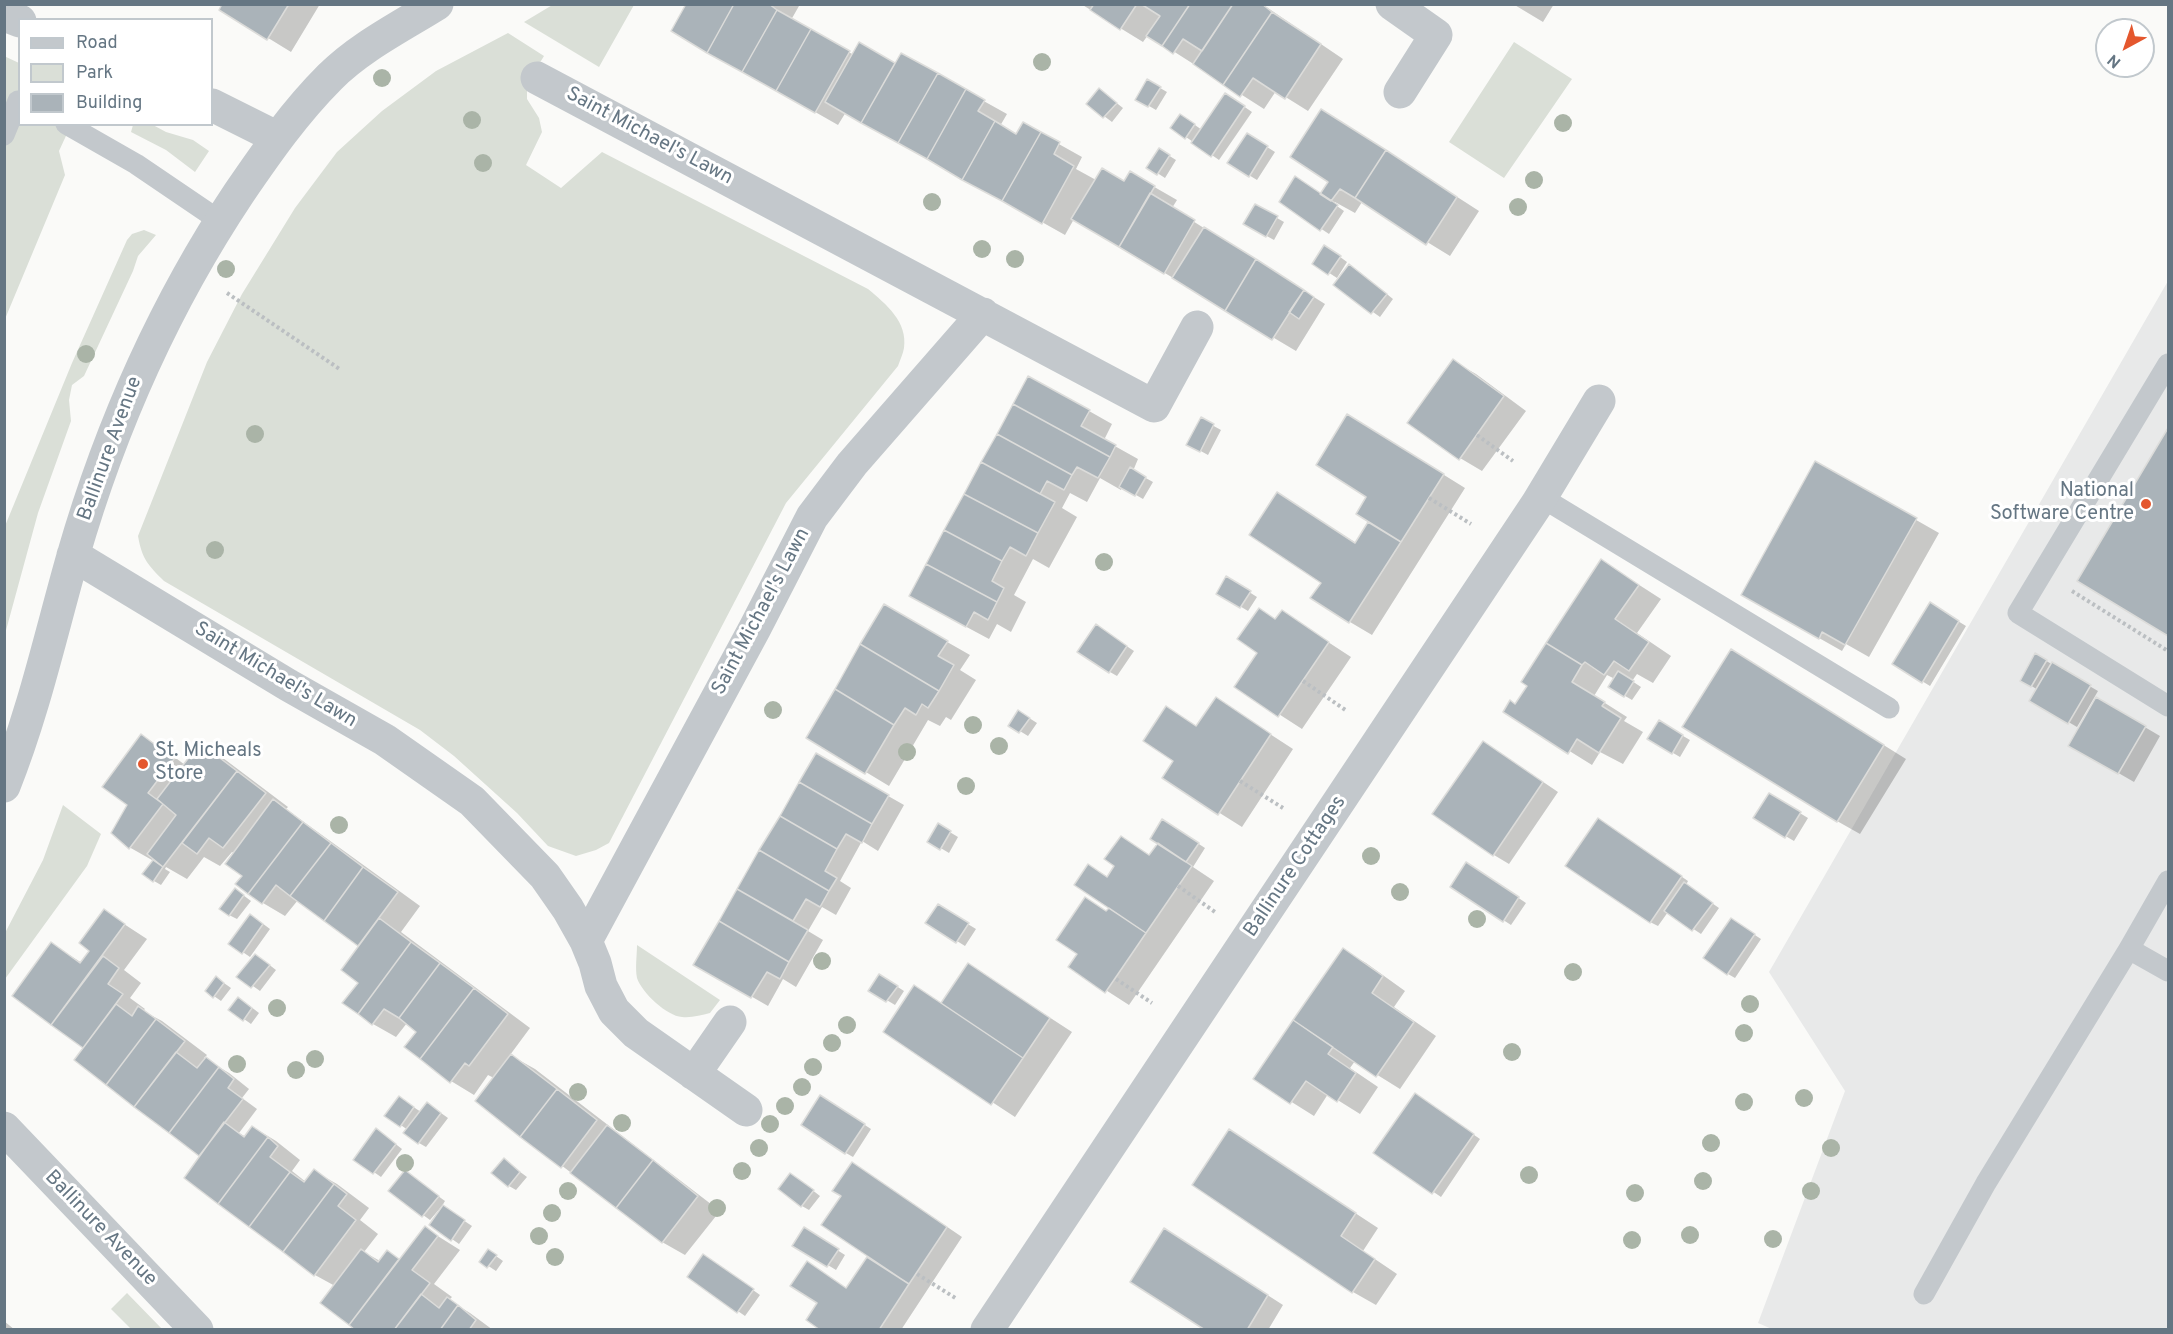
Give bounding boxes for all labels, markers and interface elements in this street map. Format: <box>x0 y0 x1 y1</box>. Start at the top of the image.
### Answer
legend <box>18 18 213 126</box>
north arrow <box>2095 18 2155 78</box>
text: Road <box>76 32 118 55</box>
text: N <box>2104 49 2126 72</box>
text: Park <box>76 62 113 85</box>
street label: Saint Michael's Lawn <box>561 83 737 191</box>
text: Building <box>76 92 142 115</box>
street label: Ballinure Avenue <box>74 374 148 524</box>
place label: National Software Centre <box>1990 480 2134 527</box>
marker: National Software Centre <box>2139 497 2153 511</box>
street label: Saint Michael's Lawn <box>708 524 816 700</box>
street label: Saint Michael's Lawn <box>189 618 361 734</box>
place label: St. Micheals Store <box>155 740 262 787</box>
marker: St. Micheals Store <box>136 757 150 771</box>
street label: Ballinure Cottages <box>1240 792 1352 942</box>
street label: Ballinure Avenue <box>39 1166 161 1292</box>

